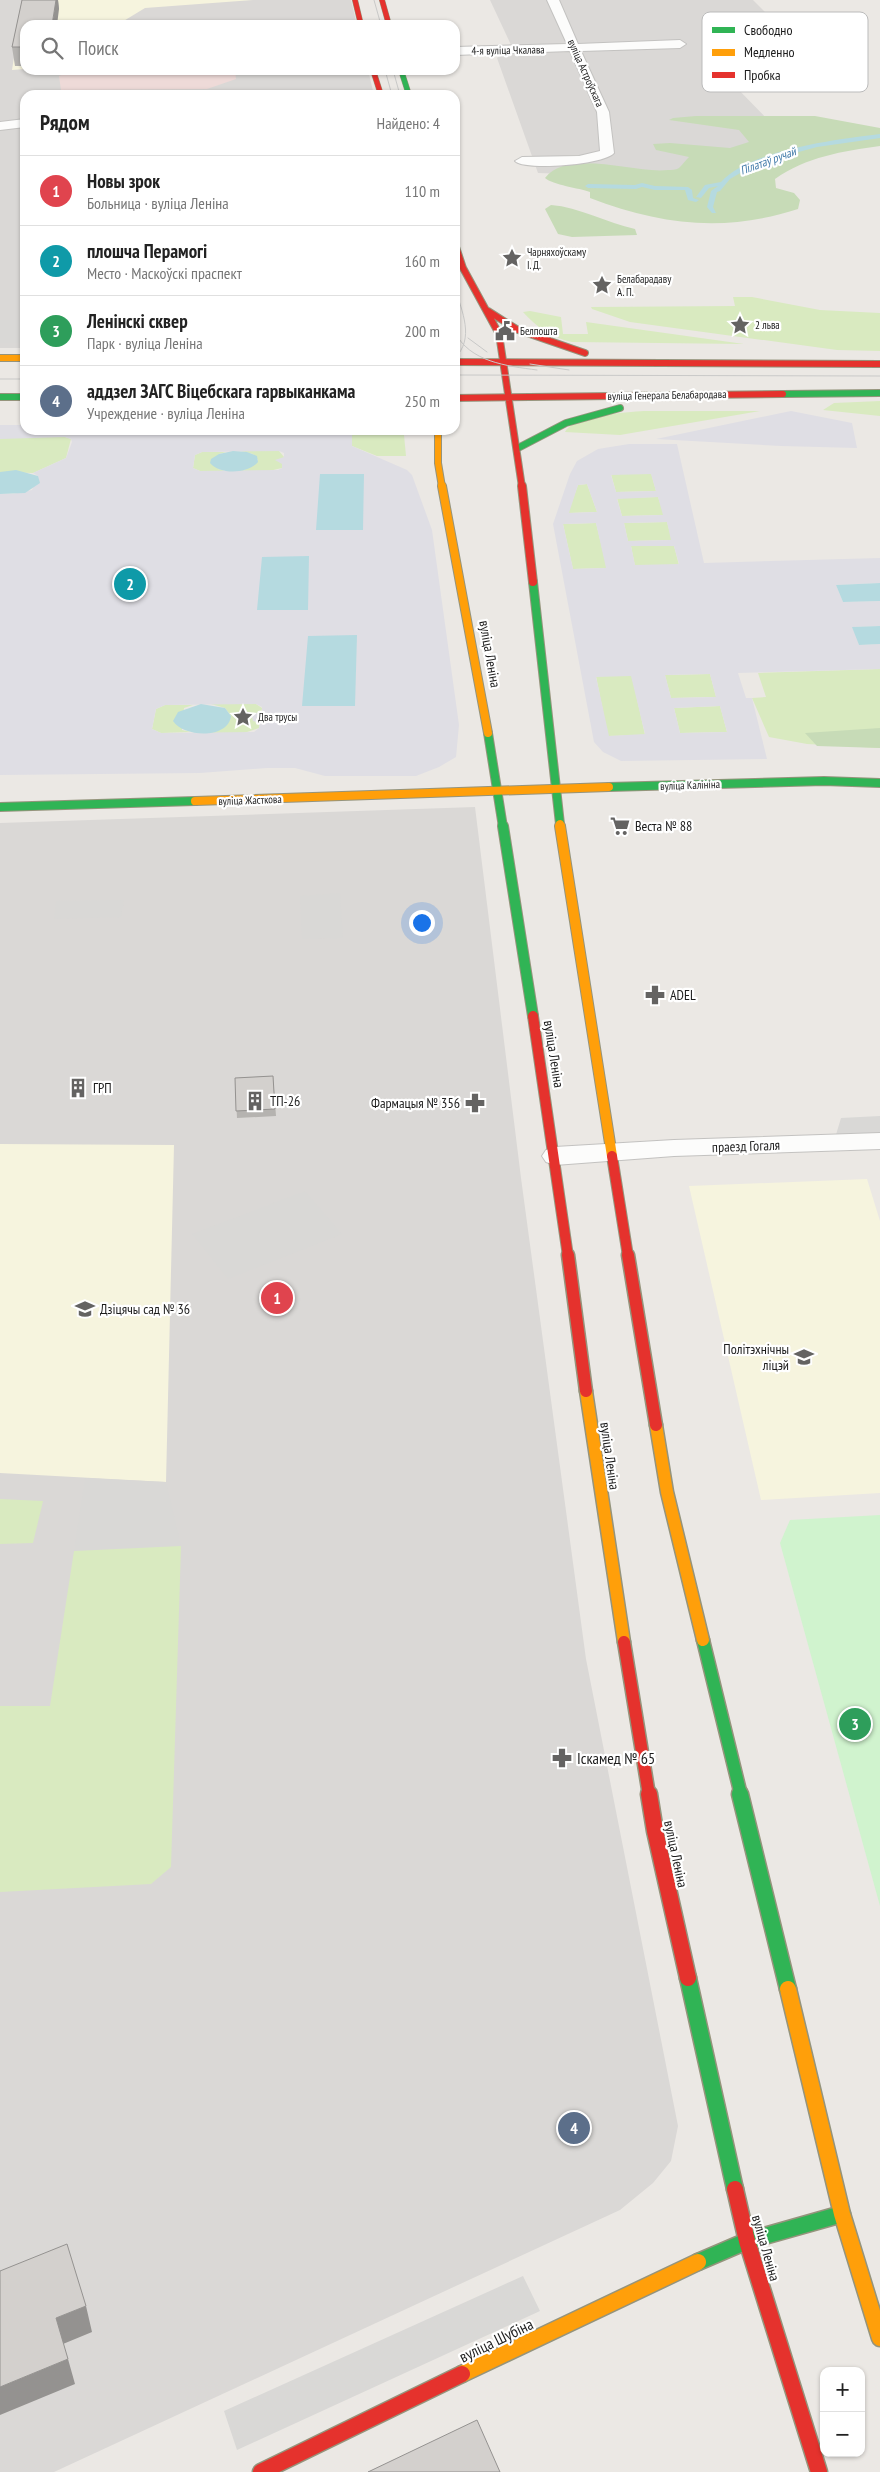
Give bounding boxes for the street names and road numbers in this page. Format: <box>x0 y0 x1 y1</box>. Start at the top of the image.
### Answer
street label: вуліца Астроўскага <box>565 37 607 109</box>
street label: 4-я вуліца Чкалава <box>471 42 545 58</box>
street label: вуліца Генерала Белабародава <box>607 387 727 403</box>
street label: вуліца Леніна <box>475 619 505 689</box>
street label: вуліца Калініна <box>660 777 720 793</box>
street label: вуліца Жасткова <box>218 792 282 808</box>
street label: вуліца Леніна <box>540 1019 568 1089</box>
street label: праезд Гогаля <box>712 1136 780 1156</box>
street label: вуліца Леніна <box>596 1421 624 1491</box>
street label: вуліца Леніна <box>660 1819 692 1889</box>
street label: вуліца Леніна <box>748 2213 784 2283</box>
street label: вуліца Шубіна <box>456 2313 536 2367</box>

